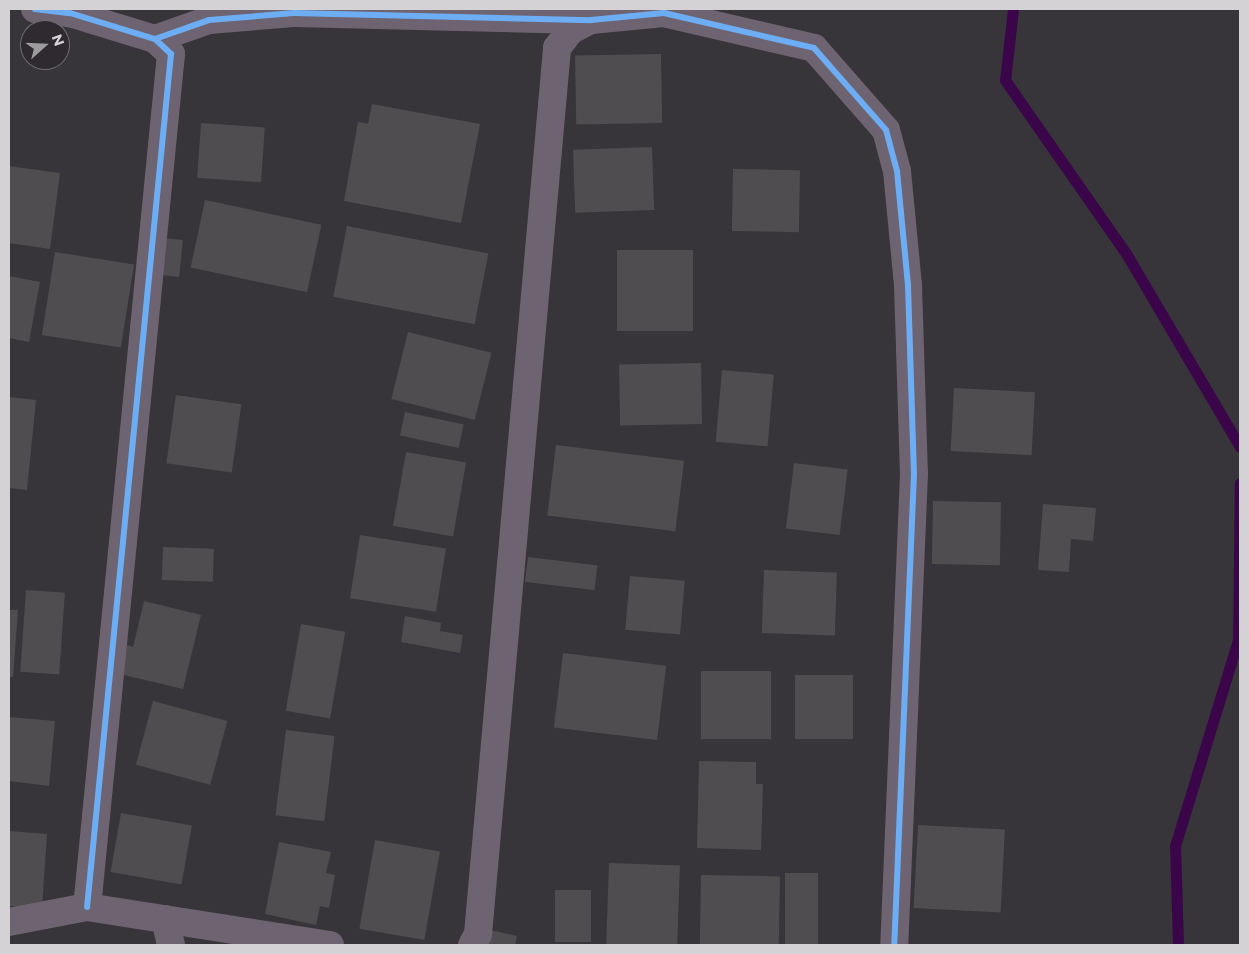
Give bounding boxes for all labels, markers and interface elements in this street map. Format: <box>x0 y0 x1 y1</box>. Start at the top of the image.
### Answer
north arrow <box>20 20 70 70</box>
text: N <box>48 32 69 49</box>

